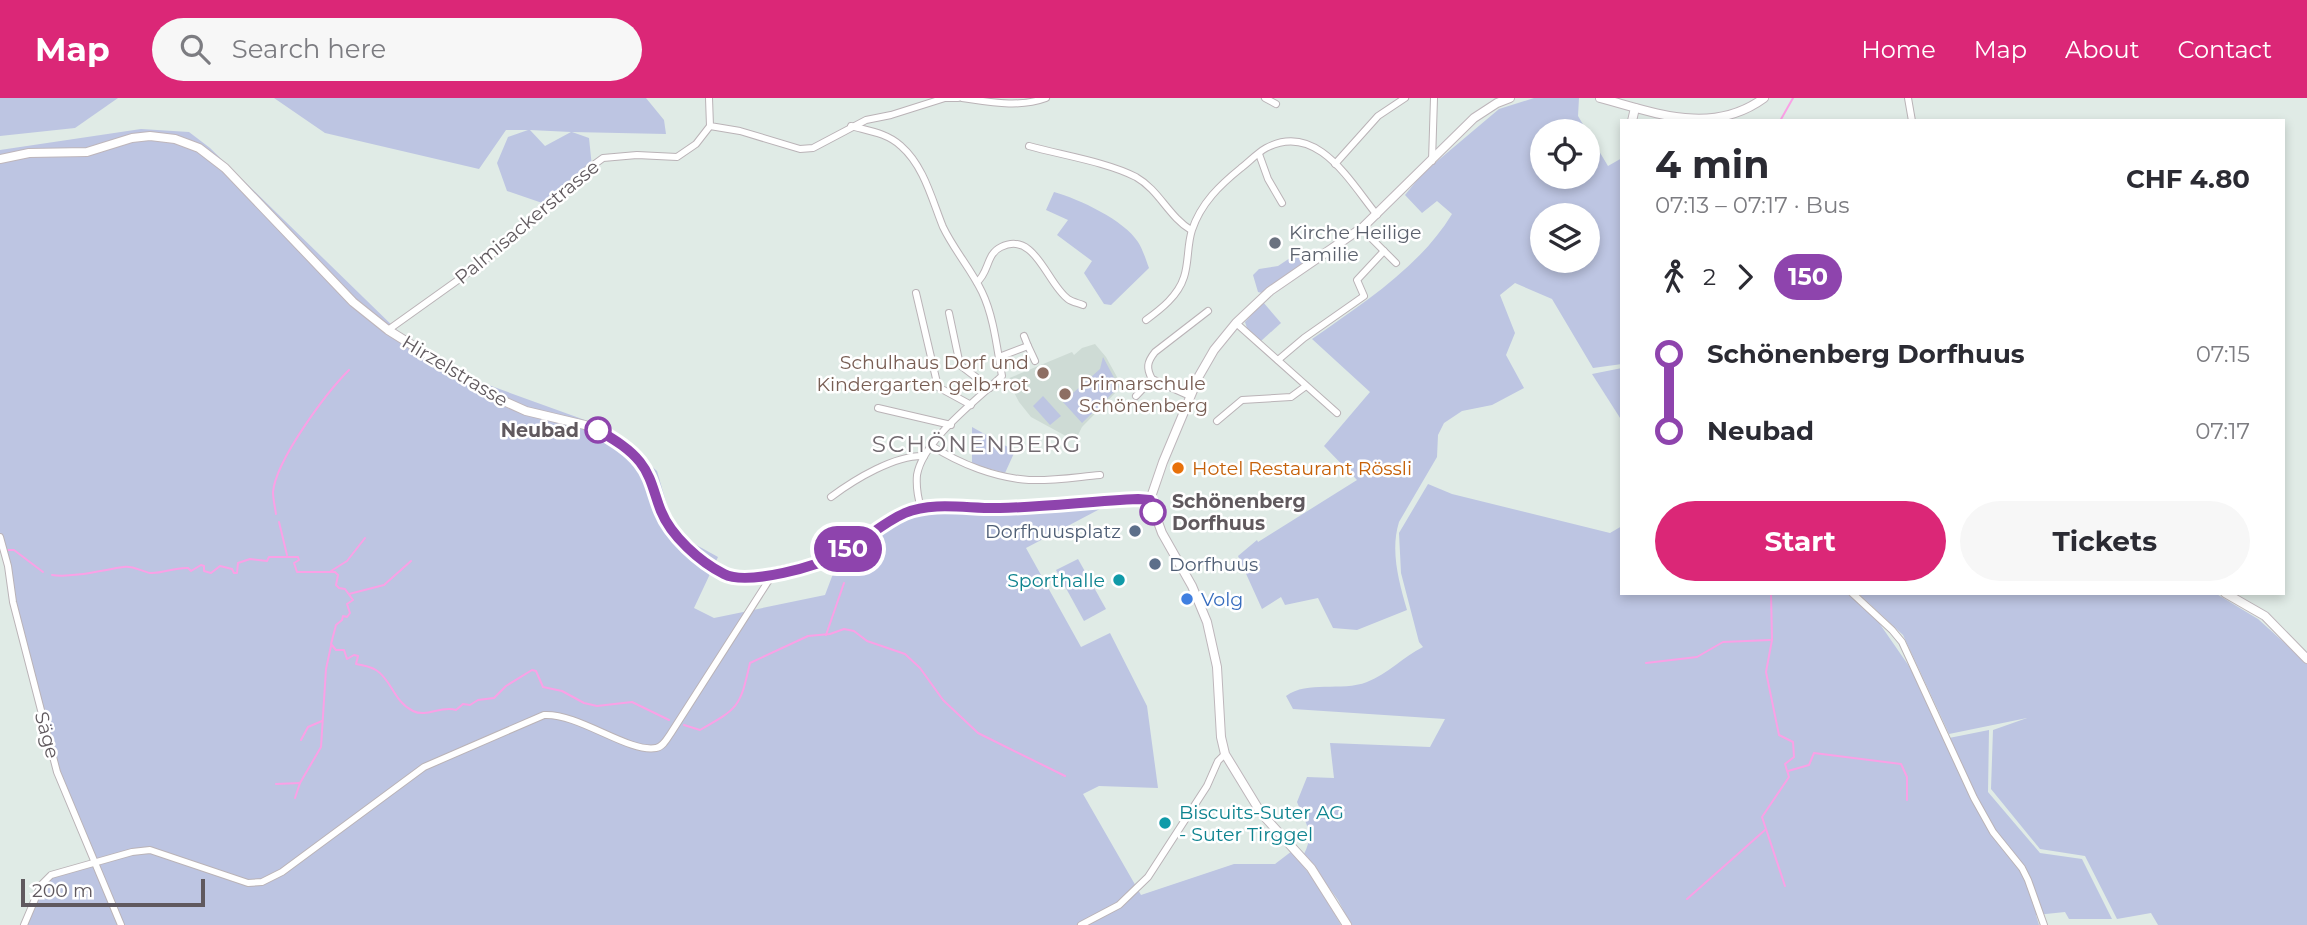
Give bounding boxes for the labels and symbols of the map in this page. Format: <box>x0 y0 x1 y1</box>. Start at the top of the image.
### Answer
street label: Palmisackerstrasse <box>450 155 604 289</box>
place label: Kirche Heilige Familie <box>1289 221 1422 266</box>
marker: Kirche Heilige Familie <box>1267 235 1283 251</box>
street label: Hirzelstrasse <box>398 330 512 412</box>
place label: Schulhaus Dorf und Kindergarten gelb+rot <box>816 351 1029 396</box>
marker: Schulhaus Dorf und Kindergarten gelb+rot <box>1035 365 1051 381</box>
place label: Primarschule Schönenberg <box>1079 372 1208 417</box>
marker: Primarschule Schönenberg <box>1057 386 1073 402</box>
marker: Neubad <box>585 417 611 443</box>
place label: Neubad <box>501 419 579 442</box>
district label: SCHÖNENBERG <box>872 430 1082 458</box>
place label: Hotel Restaurant Rössli <box>1192 457 1412 480</box>
marker: Hotel Restaurant Rössli <box>1170 460 1186 476</box>
place label: Schönenberg Dorfhuus <box>1172 490 1306 535</box>
marker: Schönenberg Dorfhuus <box>1140 499 1166 525</box>
place label: Dorfhuusplatz <box>985 520 1121 543</box>
marker: Dorfhuusplatz <box>1127 523 1143 539</box>
line badge: 150 <box>808 526 888 572</box>
place label: Dorfhuus <box>1169 553 1258 576</box>
marker: Dorfhuus <box>1147 556 1163 572</box>
place label: Sporthalle <box>1007 569 1105 592</box>
marker: Sporthalle <box>1111 572 1127 588</box>
place label: Volg <box>1201 588 1243 611</box>
marker: Volg <box>1179 591 1195 607</box>
street label: Säge <box>30 709 64 761</box>
place label: Biscuits-Suter AG - Suter Tirggel <box>1179 801 1344 846</box>
marker: Biscuits-Suter AG - Suter Tirggel <box>1157 815 1173 831</box>
scale bar <box>21 876 205 908</box>

